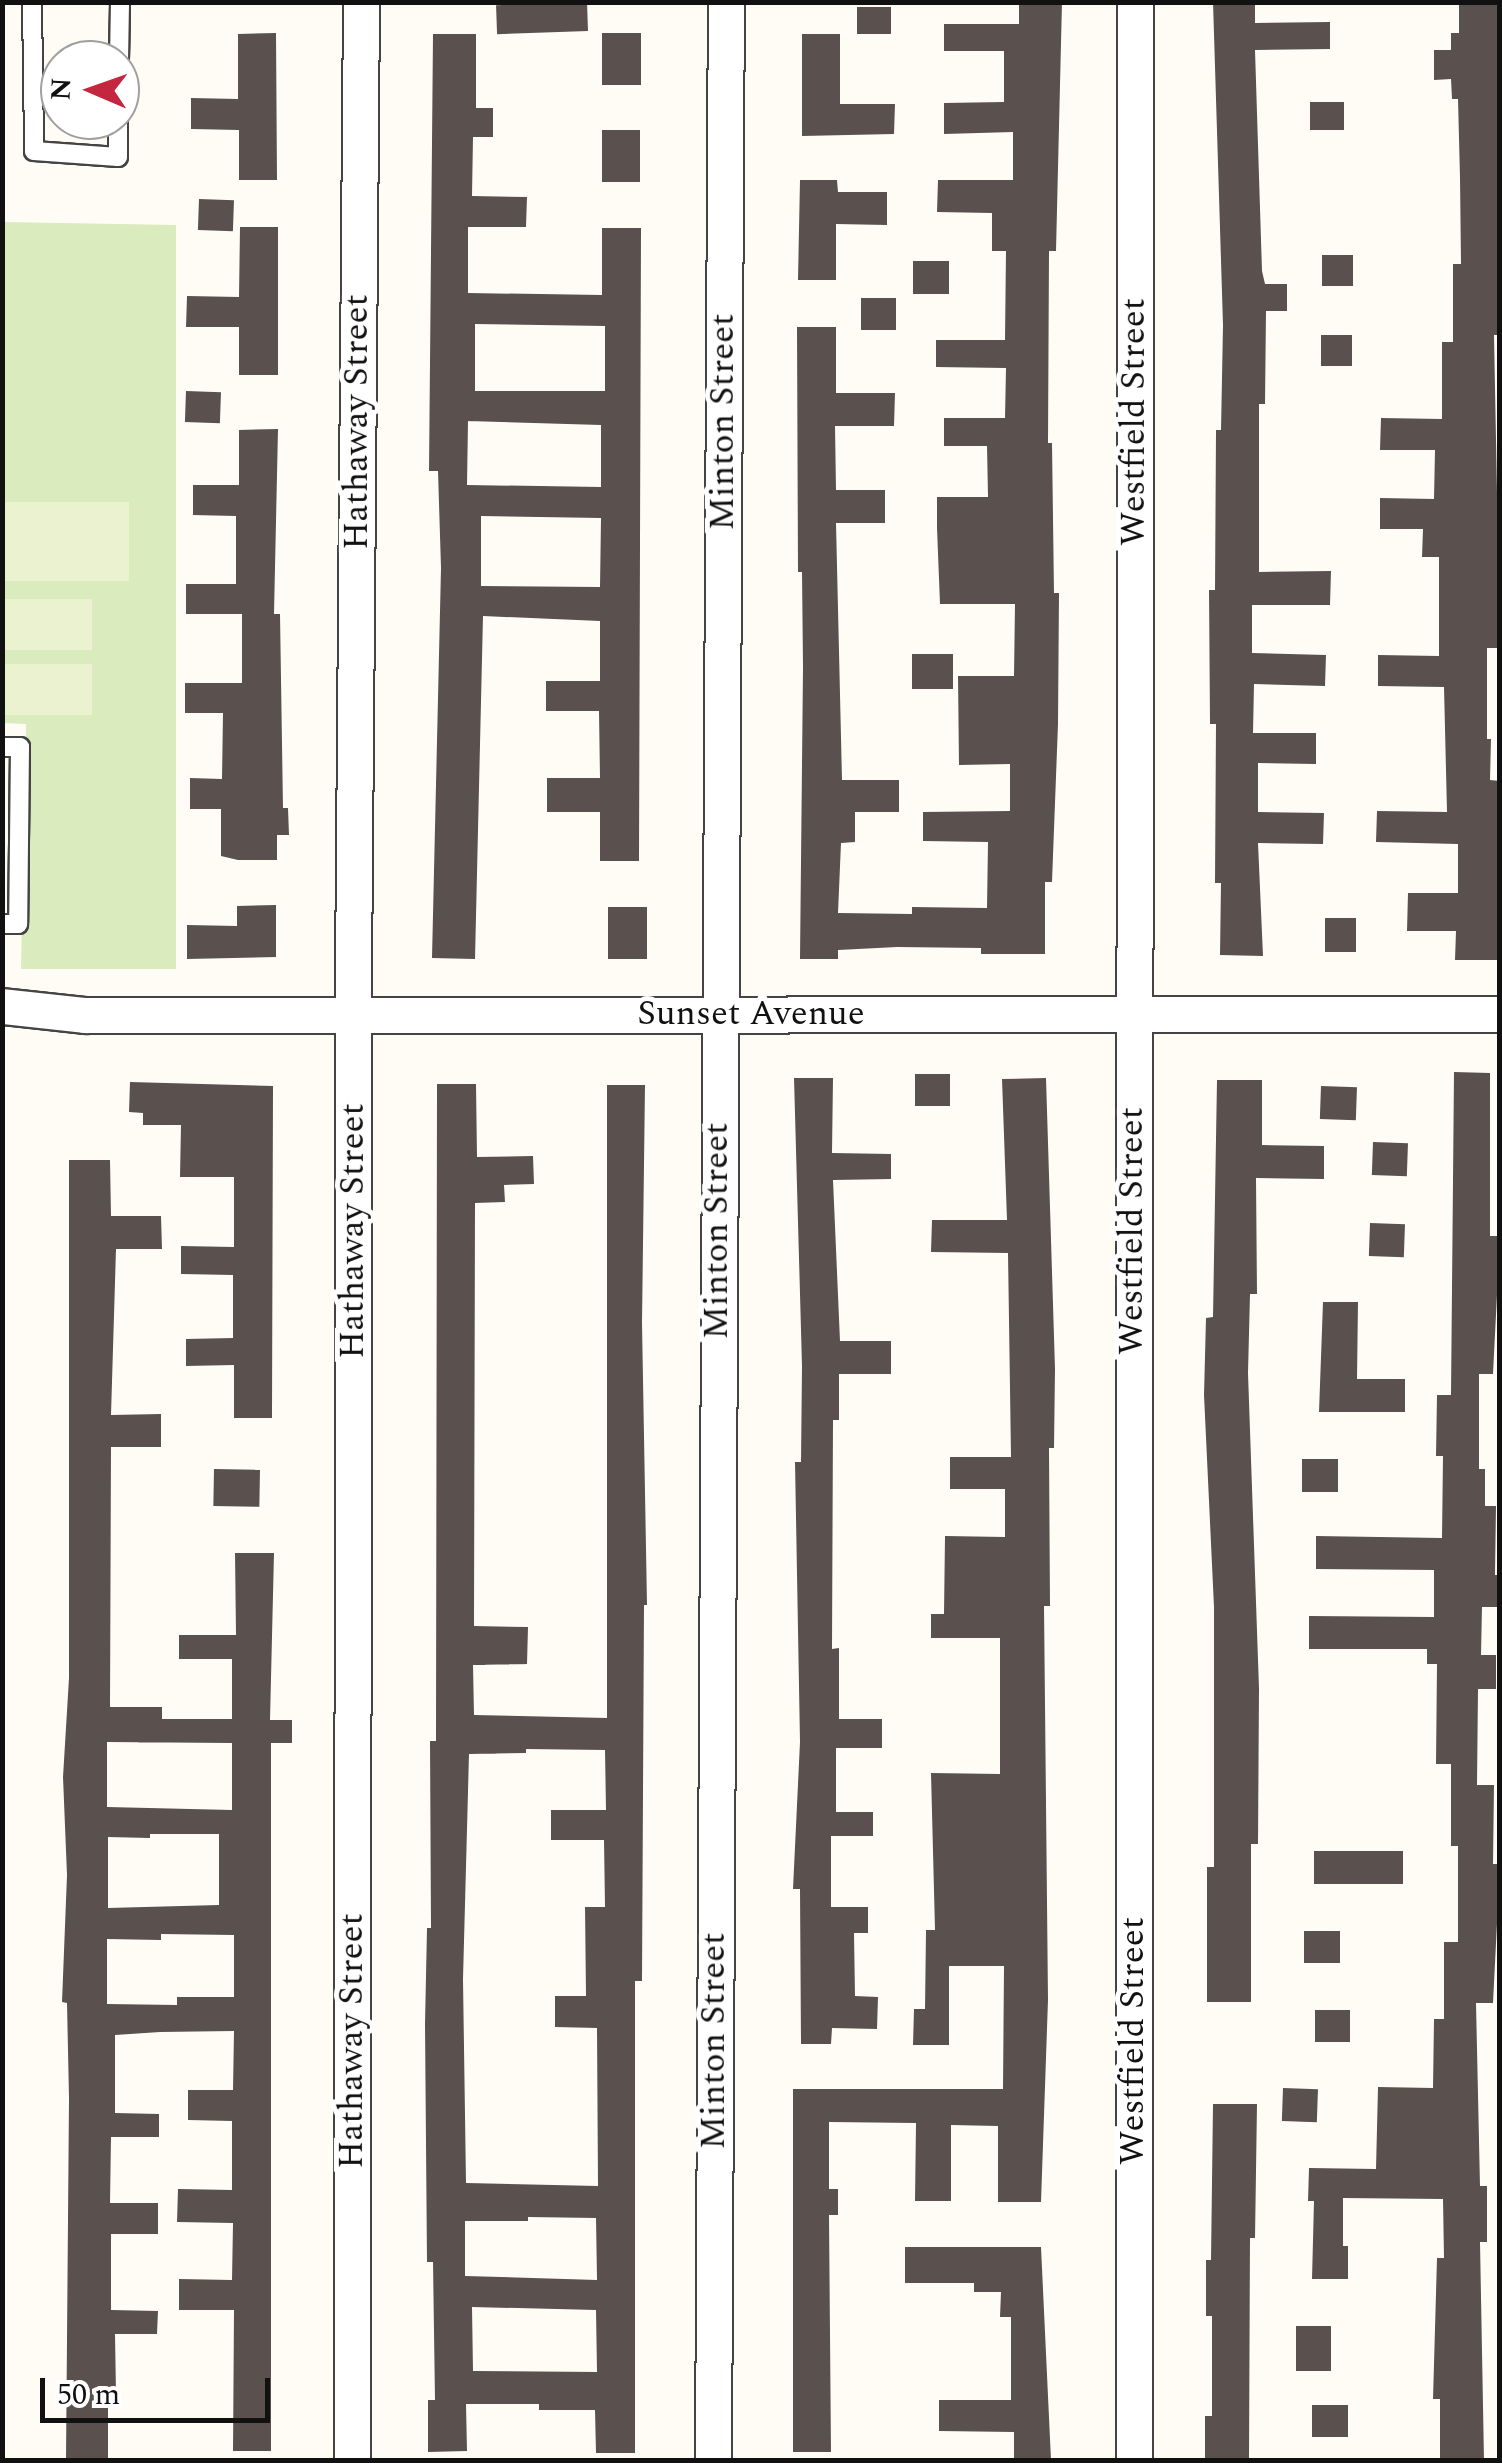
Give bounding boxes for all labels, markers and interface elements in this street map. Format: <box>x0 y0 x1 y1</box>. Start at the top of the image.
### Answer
north arrow <box>40 40 140 140</box>
text: N <box>40 77 83 101</box>
street label: Hathaway Street <box>336 294 378 550</box>
street label: Westfield Street <box>1113 298 1155 546</box>
street label: Minton Street <box>702 313 744 531</box>
street label: Sunset Avenue <box>637 993 865 1035</box>
street label: Hathaway Street <box>332 1103 374 1359</box>
street label: Westfield Street <box>1111 1107 1153 1355</box>
street label: Minton Street <box>696 1122 738 1340</box>
street label: Hathaway Street <box>331 1913 373 2169</box>
street label: Westfield Street <box>1112 1917 1154 2165</box>
street label: Minton Street <box>693 1932 735 2150</box>
scale bar <box>45 2358 275 2420</box>
text: 50 m <box>57 2372 120 2418</box>

